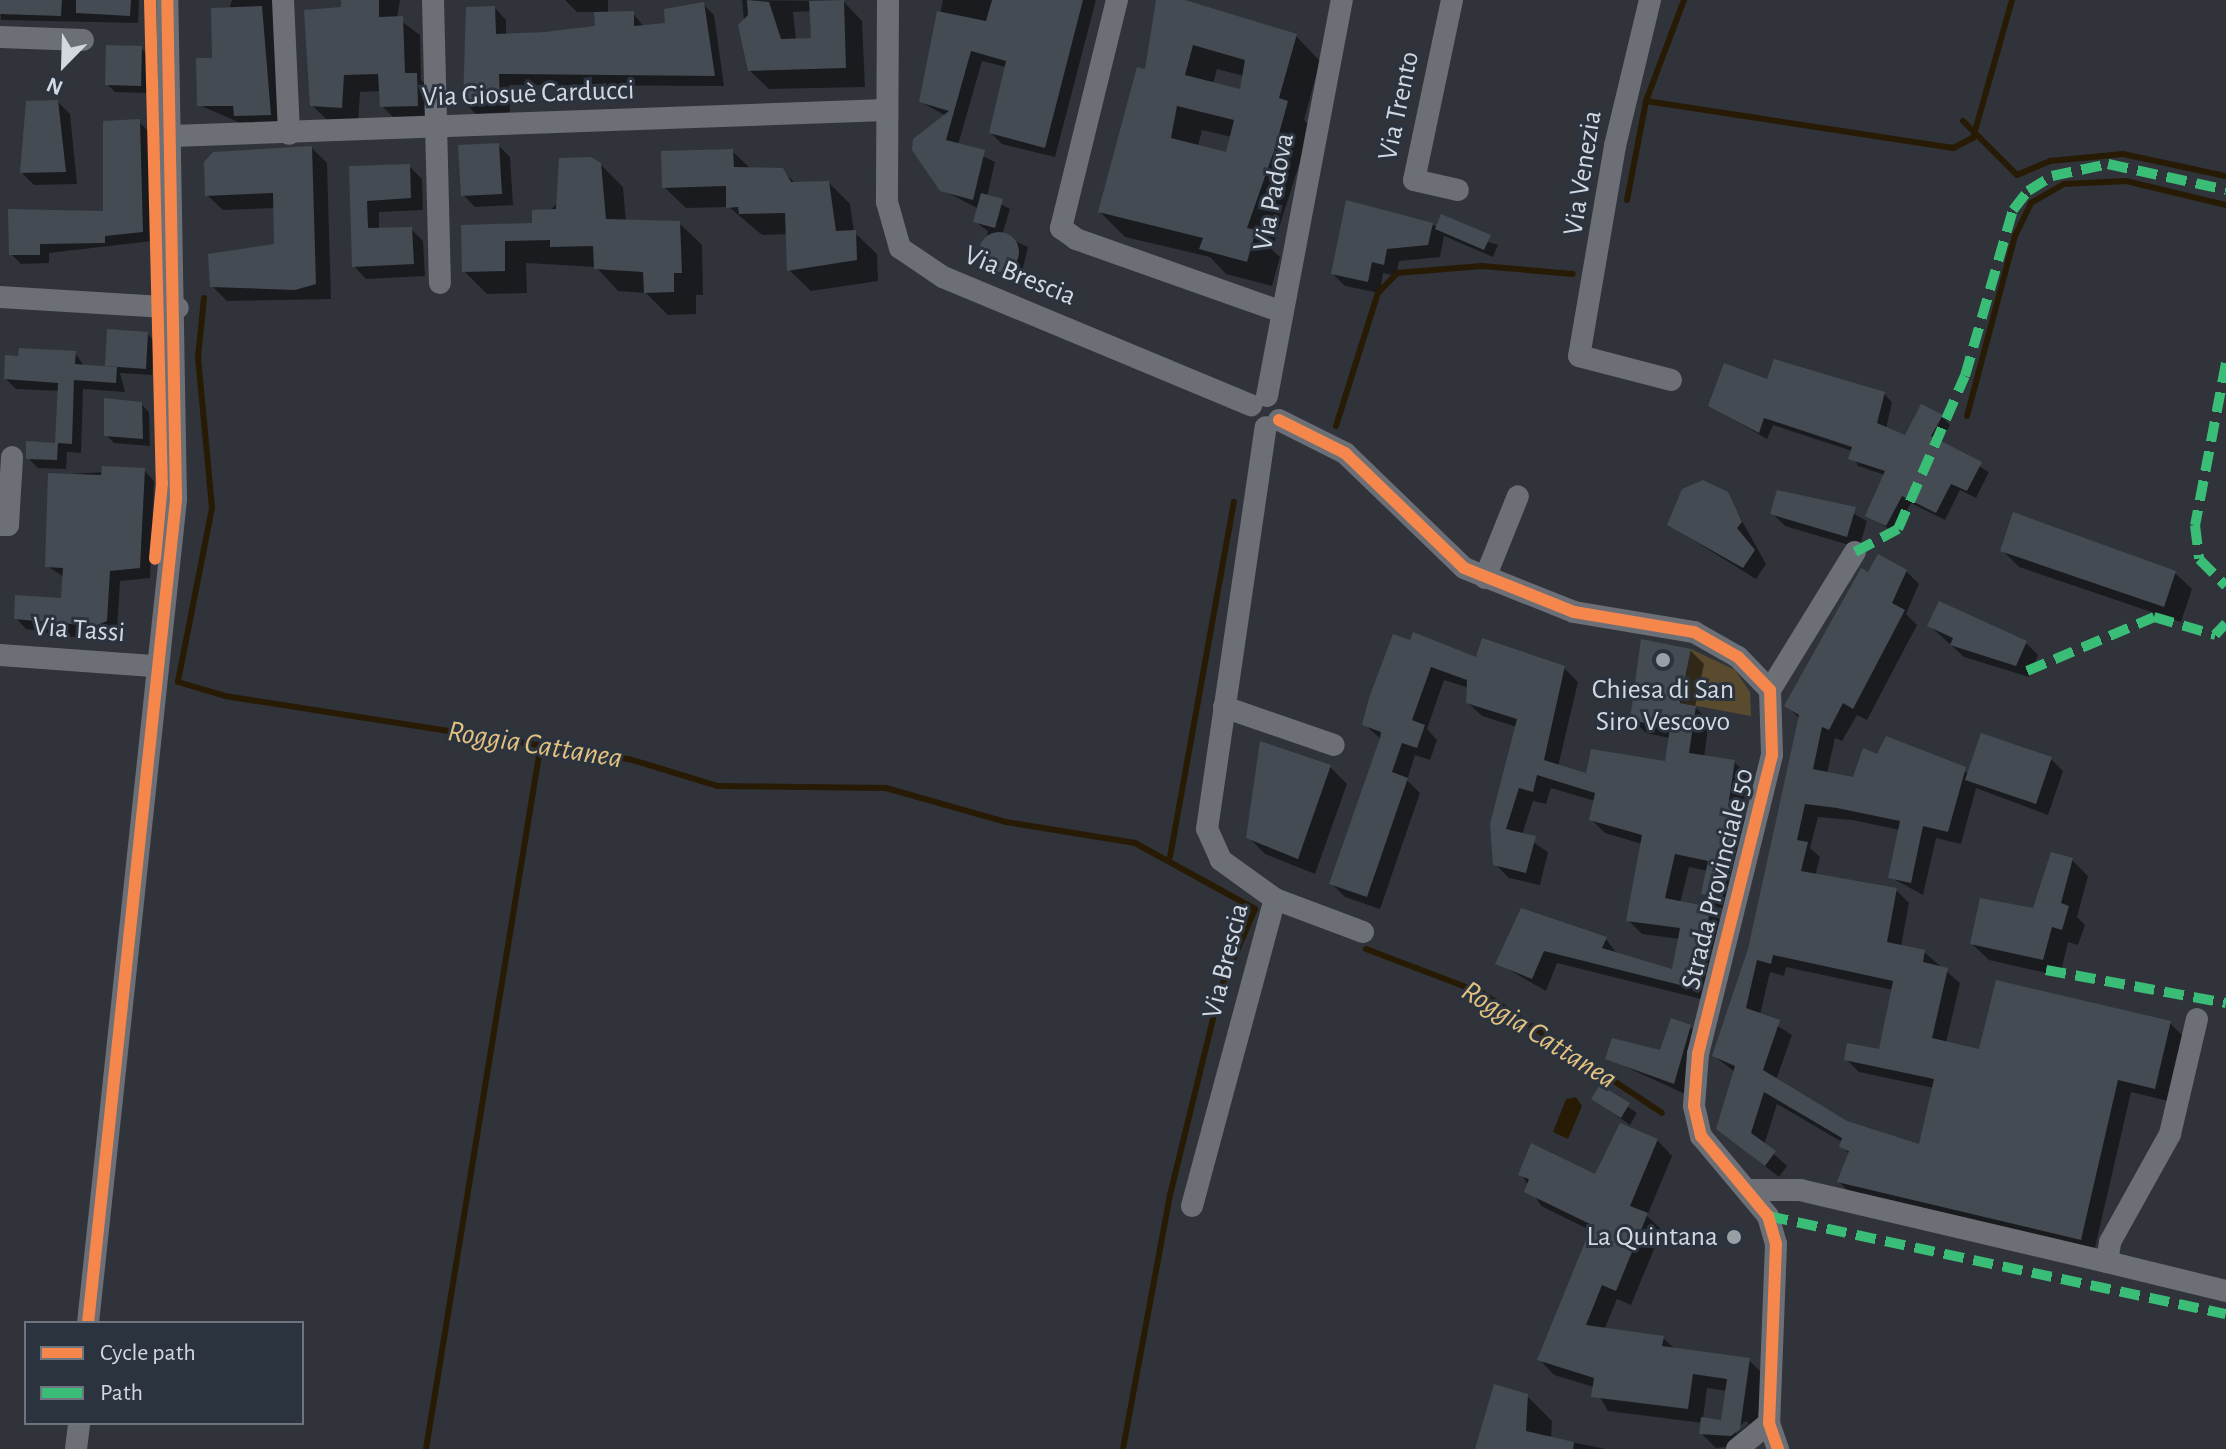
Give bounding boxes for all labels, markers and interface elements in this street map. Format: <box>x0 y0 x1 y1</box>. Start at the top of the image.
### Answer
north arrow <box>24 24 104 104</box>
street label: Via Trento <box>1371 48 1427 164</box>
text: N <box>43 73 66 99</box>
street label: Via Giosuè Carducci <box>421 73 635 115</box>
street label: Via Venezia <box>1557 108 1609 238</box>
street label: Via Padova <box>1246 130 1302 254</box>
street label: Via Brescia <box>959 238 1081 314</box>
street label: Via Tassi <box>32 610 126 650</box>
marker: Chiesa di San Siro Vescovo <box>1654 651 1672 669</box>
place label: Chiesa di San Siro Vescovo <box>1592 673 1734 739</box>
water label: Roggia Cattanea <box>445 713 625 777</box>
street label: Strada Provinciale 50 <box>1674 765 1762 993</box>
street label: Via Brescia <box>1195 900 1257 1022</box>
water label: Roggia Cattanea <box>1455 973 1623 1097</box>
place label: La Quintana <box>1586 1220 1718 1254</box>
marker: La Quintana <box>1725 1228 1743 1246</box>
legend <box>24 1321 304 1425</box>
text: Cycle path <box>100 1341 196 1365</box>
text: Path <box>100 1381 143 1405</box>

